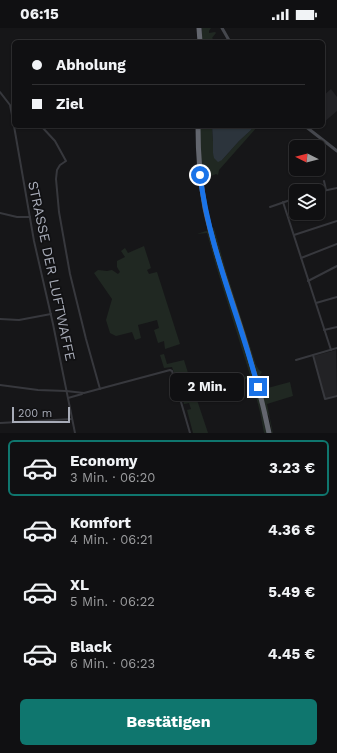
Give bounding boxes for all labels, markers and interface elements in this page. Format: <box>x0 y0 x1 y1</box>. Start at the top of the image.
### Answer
text: 06:15 <box>20 5 59 23</box>
text: Abholung <box>56 56 126 74</box>
text: Ziel <box>56 95 83 113</box>
north arrow <box>289 140 325 176</box>
map controls <box>289 140 325 220</box>
route start <box>191 166 209 184</box>
street label: STRASSE DER LUFTWAFFE <box>25 180 79 362</box>
button: layers <box>289 184 325 220</box>
callout: 2 Min. <box>170 373 244 401</box>
route end <box>249 378 267 396</box>
text: 2 Min. <box>188 379 226 394</box>
scale bar <box>12 405 70 424</box>
text: 200 m <box>18 407 52 420</box>
icon: car <box>22 450 58 486</box>
text: Economy <box>70 452 137 470</box>
text: 3.23 € <box>269 459 315 477</box>
text: 3 Min. · 06:20 <box>70 470 155 485</box>
icon: car <box>22 512 58 548</box>
text: Komfort <box>70 514 131 532</box>
text: 4.36 € <box>268 521 315 539</box>
text: 4 Min. · 06:21 <box>70 532 153 547</box>
icon: car <box>22 574 58 610</box>
text: XL <box>70 576 89 594</box>
text: 5.49 € <box>268 583 315 601</box>
text: 5 Min. · 06:22 <box>70 594 155 609</box>
icon: car <box>22 636 58 672</box>
text: Black <box>70 638 112 656</box>
text: 4.45 € <box>268 645 315 663</box>
text: 6 Min. · 06:23 <box>70 656 155 671</box>
button: Bestätigen <box>20 699 317 745</box>

